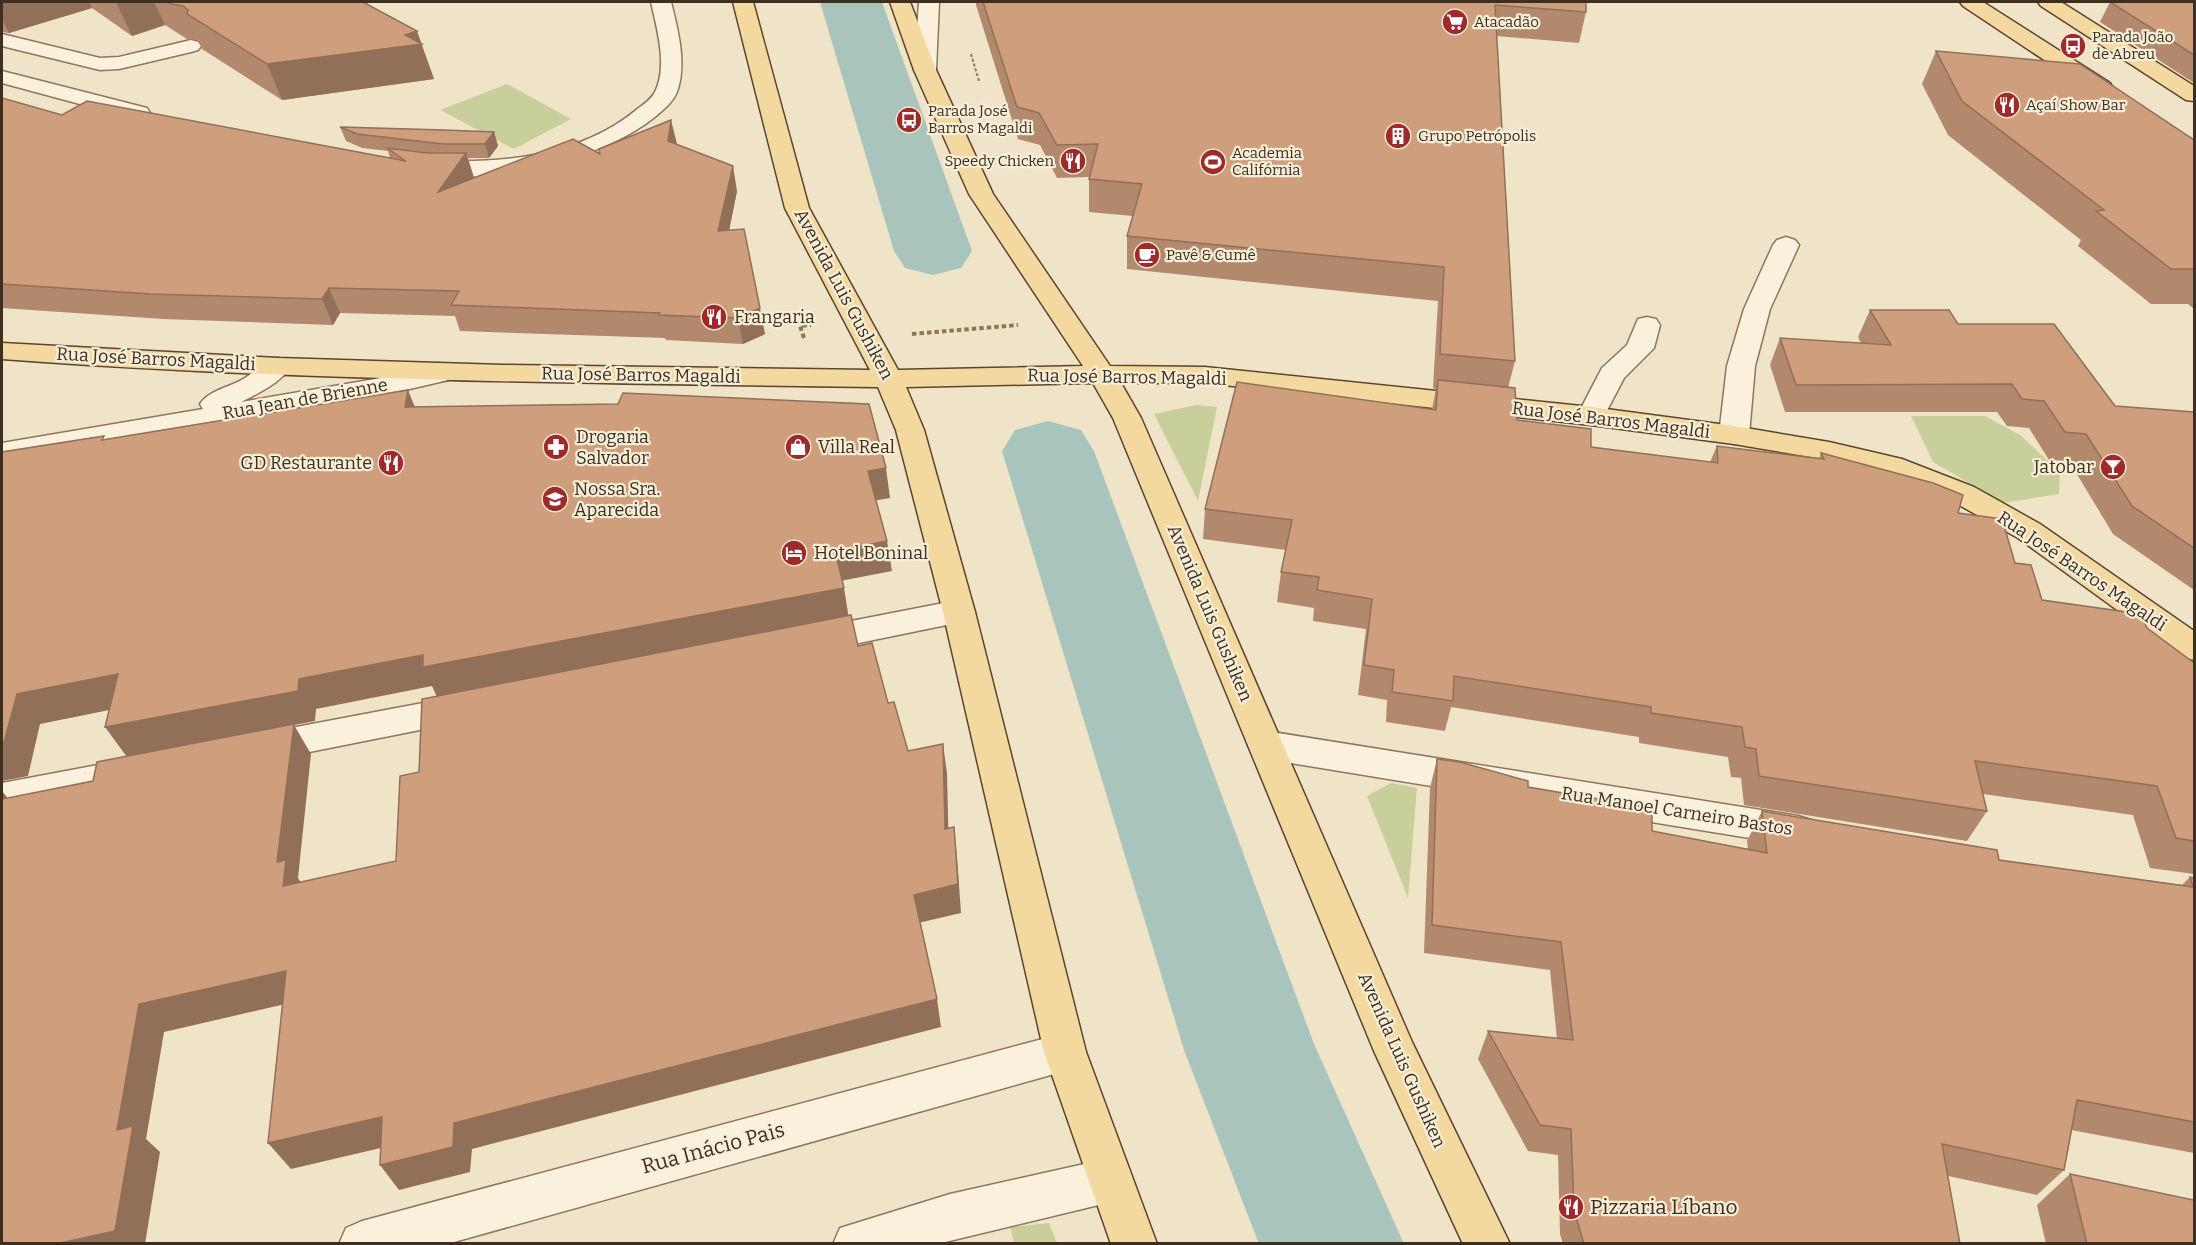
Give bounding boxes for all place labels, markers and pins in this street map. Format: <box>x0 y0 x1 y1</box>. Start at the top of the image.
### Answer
supermarket icon: Atacadão <box>1440 7 1470 37</box>
place label: Atacadão <box>1474 13 1539 31</box>
place label: Parada João de Abreu <box>2092 28 2173 63</box>
bus stop icon: Parada João de Abreu <box>2058 31 2088 61</box>
restaurant icon: Açaí Show Bar <box>1992 90 2022 120</box>
place label: Açaí Show Bar <box>2026 96 2126 114</box>
place label: Parada José Barros Magaldi <box>928 102 1033 137</box>
bus stop icon: Parada José Barros Magaldi <box>894 105 924 135</box>
building icon: Grupo Petrópolis <box>1383 121 1413 151</box>
place label: Grupo Petrópolis <box>1418 127 1536 145</box>
place label: Academia Califórnia <box>1232 144 1302 179</box>
restaurant icon: Speedy Chicken <box>1058 146 1088 176</box>
sports icon: Academia Califórnia <box>1198 147 1228 177</box>
place label: Speedy Chicken <box>944 152 1055 170</box>
cafe icon: Pavê & Cumê <box>1132 240 1162 270</box>
place label: Pavê & Cumê <box>1166 246 1256 264</box>
restaurant icon: Frangaria <box>699 302 729 332</box>
place label: Frangaria <box>734 306 815 328</box>
place label: Drogaria Salvador <box>576 426 649 469</box>
pharmacy icon: Drogaria Salvador <box>541 432 571 462</box>
shop icon: Villa Real <box>783 432 813 462</box>
place label: Villa Real <box>818 436 895 458</box>
restaurant icon: GD Restaurante <box>376 448 406 478</box>
place label: GD Restaurante <box>240 452 372 474</box>
bar icon: Jatobar <box>2098 452 2128 482</box>
place label: Jatobar <box>2033 456 2094 478</box>
place label: Nossa Sra. Aparecida <box>574 478 660 521</box>
school or university icon: Nossa Sra. Aparecida <box>540 484 570 514</box>
hotel icon: Hotel Boninal <box>779 538 809 568</box>
place label: Hotel Boninal <box>814 542 928 564</box>
restaurant icon: Pizzaria Líbano <box>1556 1192 1586 1222</box>
place label: Pizzaria Líbano <box>1590 1194 1738 1220</box>

